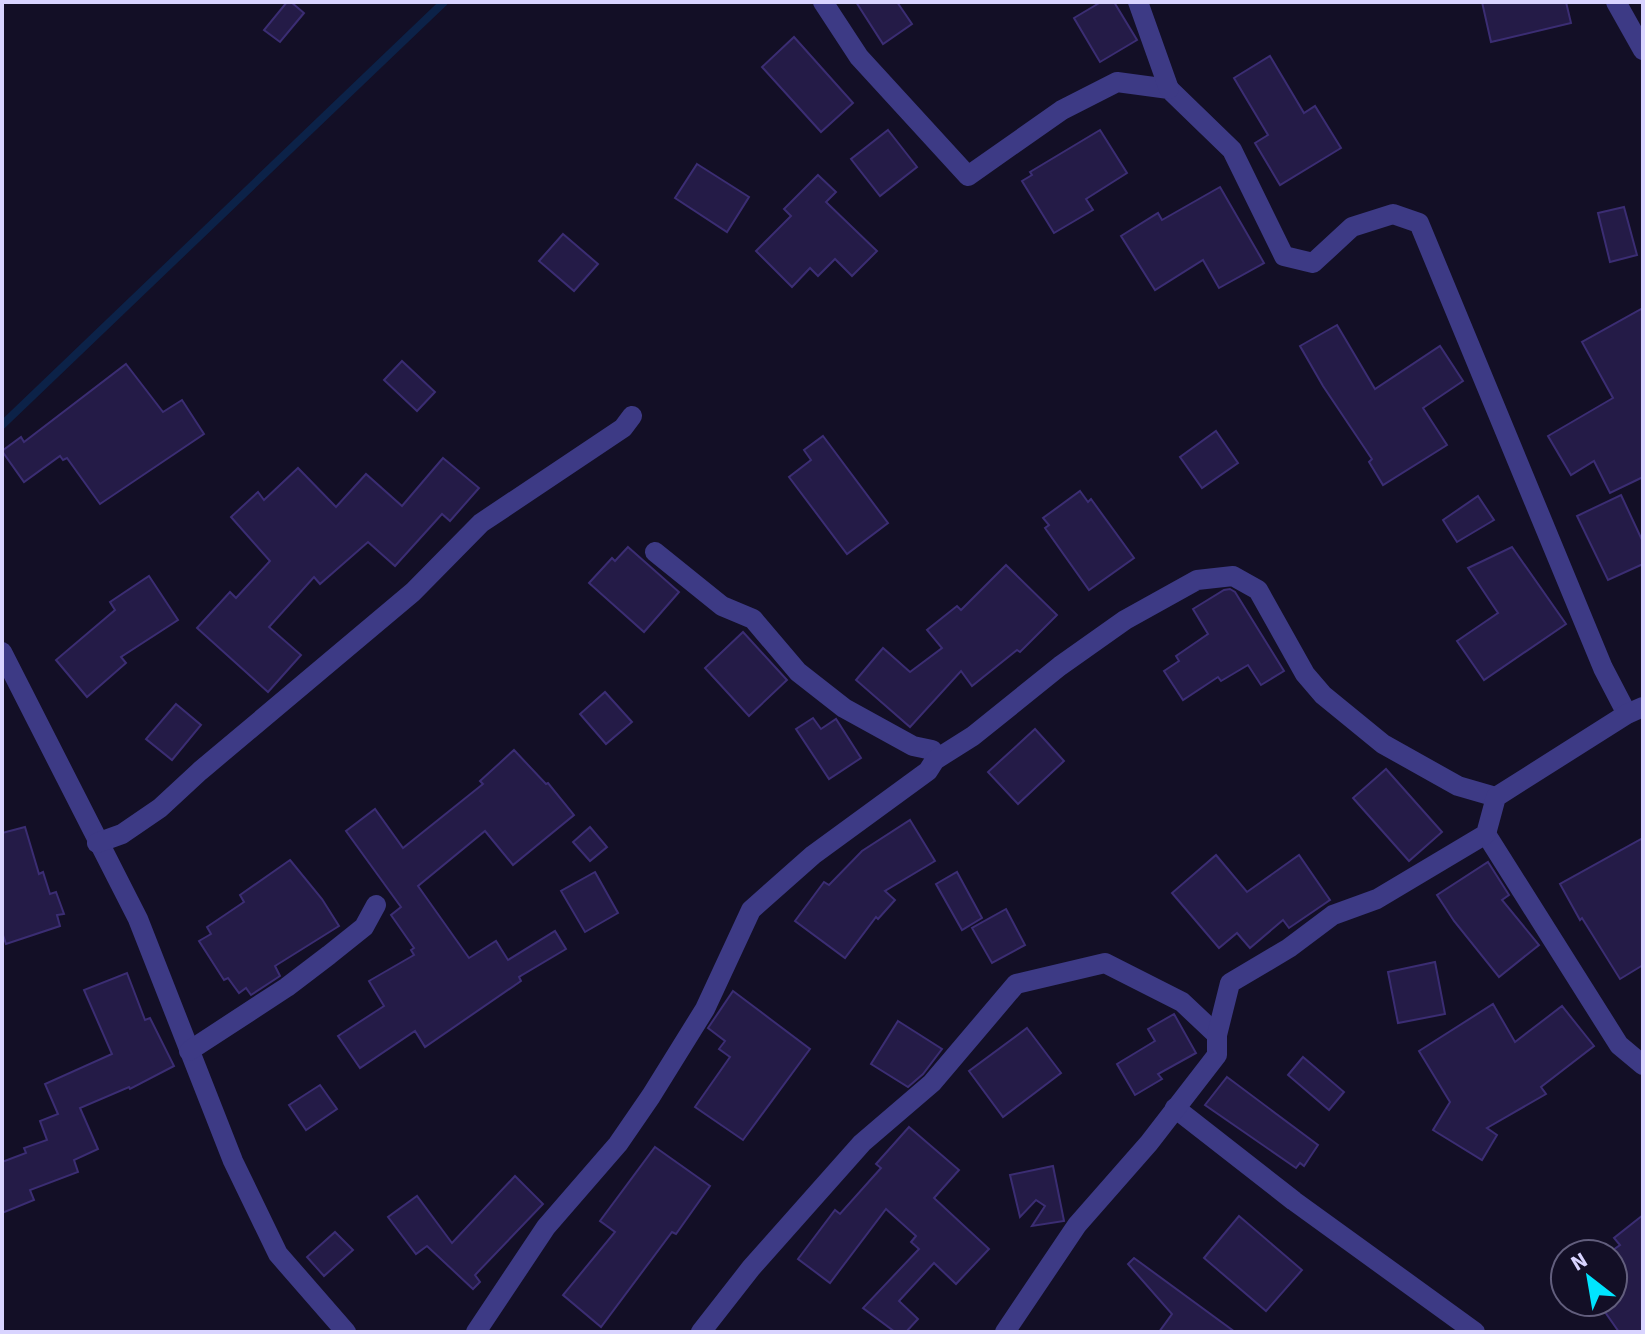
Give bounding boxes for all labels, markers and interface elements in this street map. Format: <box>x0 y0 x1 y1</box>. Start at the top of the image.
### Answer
north arrow <box>1549 1238 1629 1318</box>
text: N <box>1565 1244 1594 1279</box>

